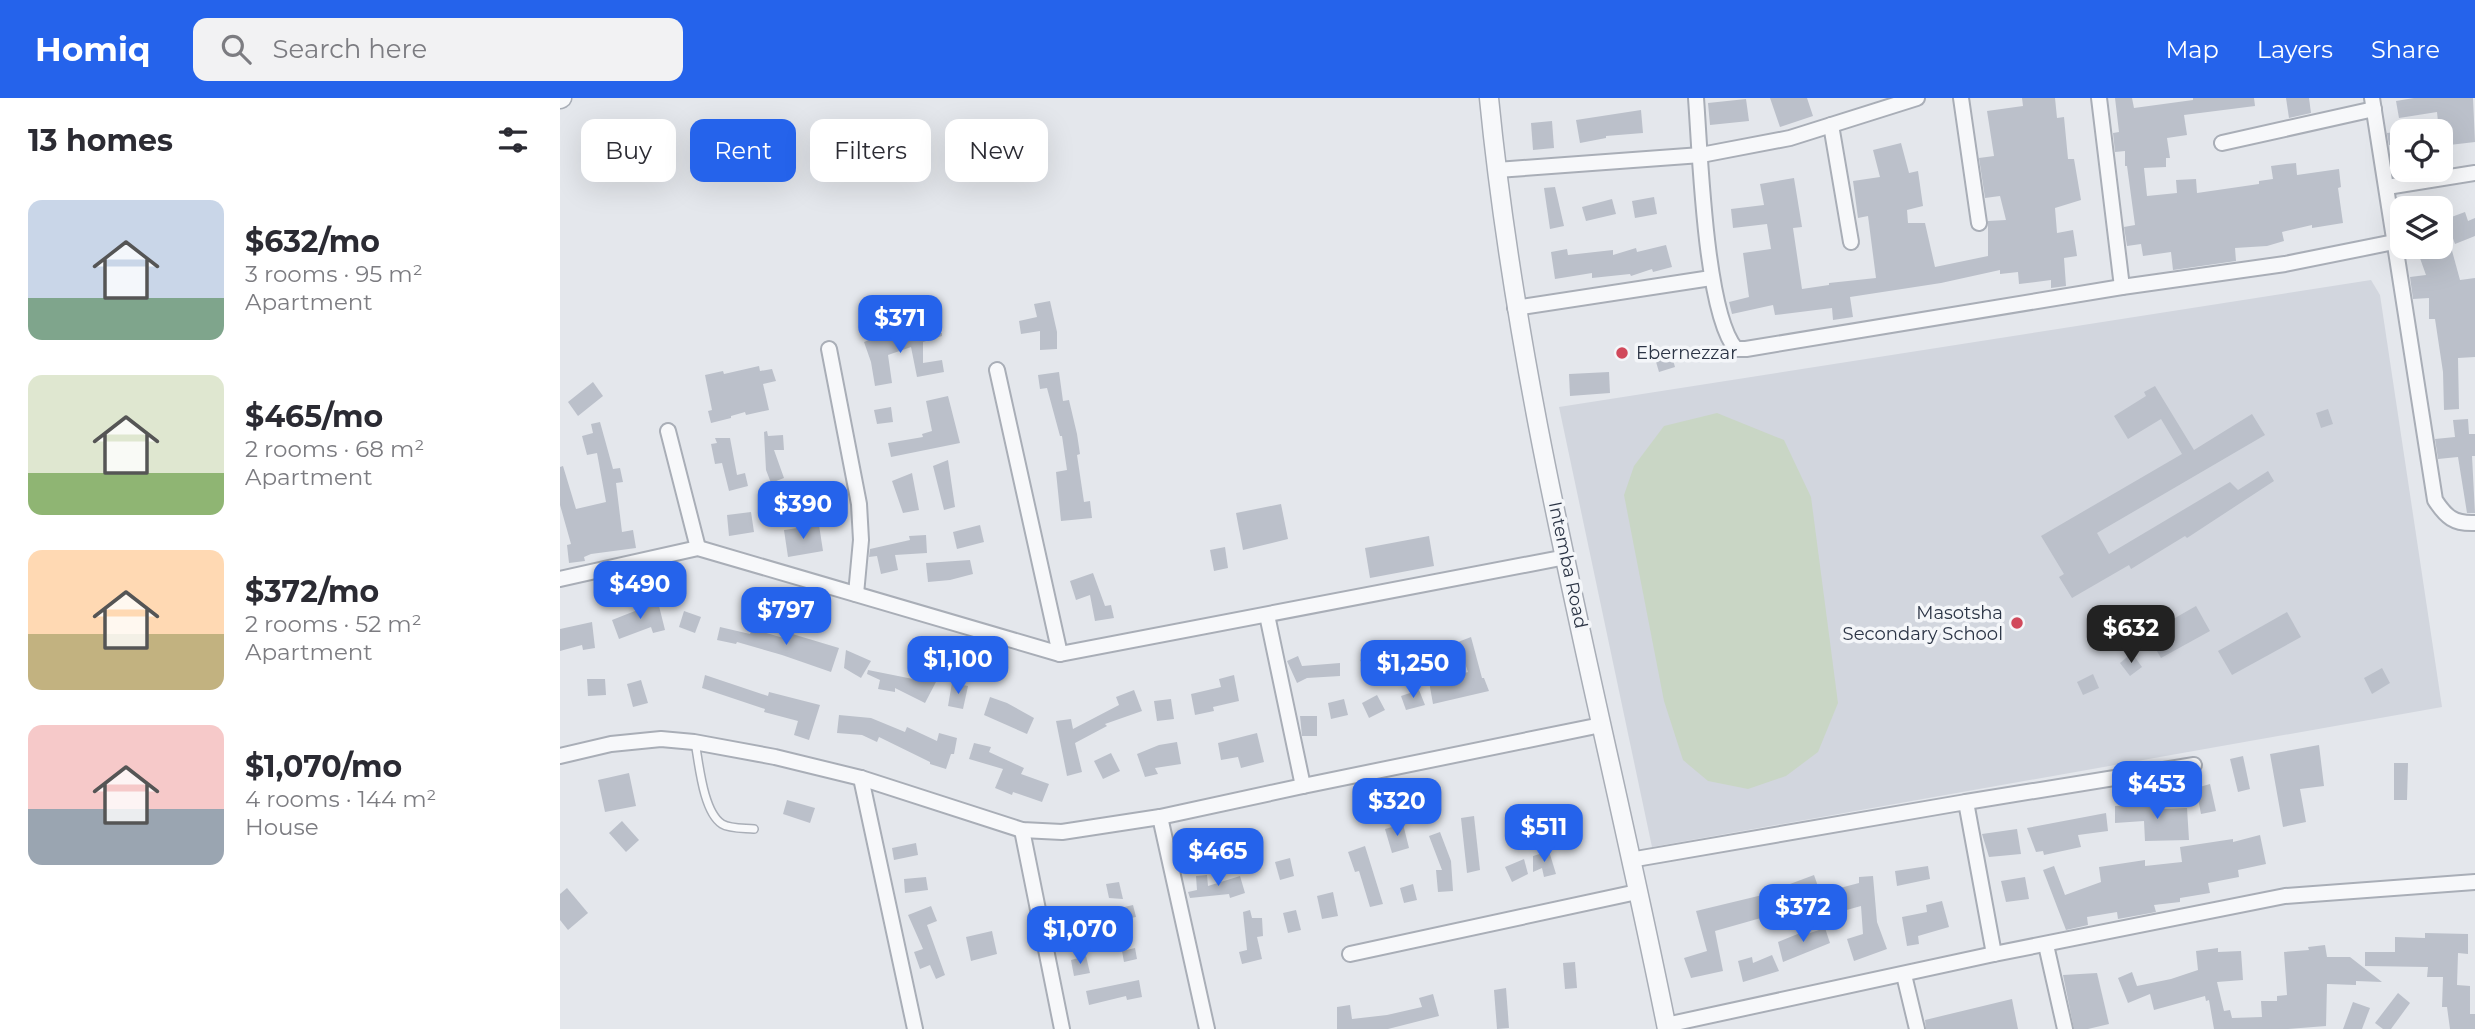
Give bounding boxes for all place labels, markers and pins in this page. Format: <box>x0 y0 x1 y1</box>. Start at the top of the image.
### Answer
pin: $371 <box>859 296 941 355</box>
place label: Ebernezzar <box>1636 342 1737 364</box>
marker: Ebernezzar <box>1614 345 1630 361</box>
pin: $390 <box>762 482 844 541</box>
pin: $490 <box>599 561 681 621</box>
pin: $797 <box>745 588 827 647</box>
place label: Masotsha Secondary School <box>1843 602 2003 645</box>
pin: $632 <box>2090 606 2172 665</box>
marker: Masotsha Secondary School <box>2009 615 2025 631</box>
pin: $1,100 <box>901 636 1015 696</box>
pin: $1,250 <box>1356 640 1470 700</box>
pin: $453 <box>2116 762 2198 821</box>
pin: $320 <box>1356 778 1438 838</box>
pin: $511 <box>1503 804 1585 864</box>
pin: $465 <box>1177 828 1259 888</box>
pin: $372 <box>1762 884 1844 944</box>
pin: $1,070 <box>1023 906 1137 966</box>

